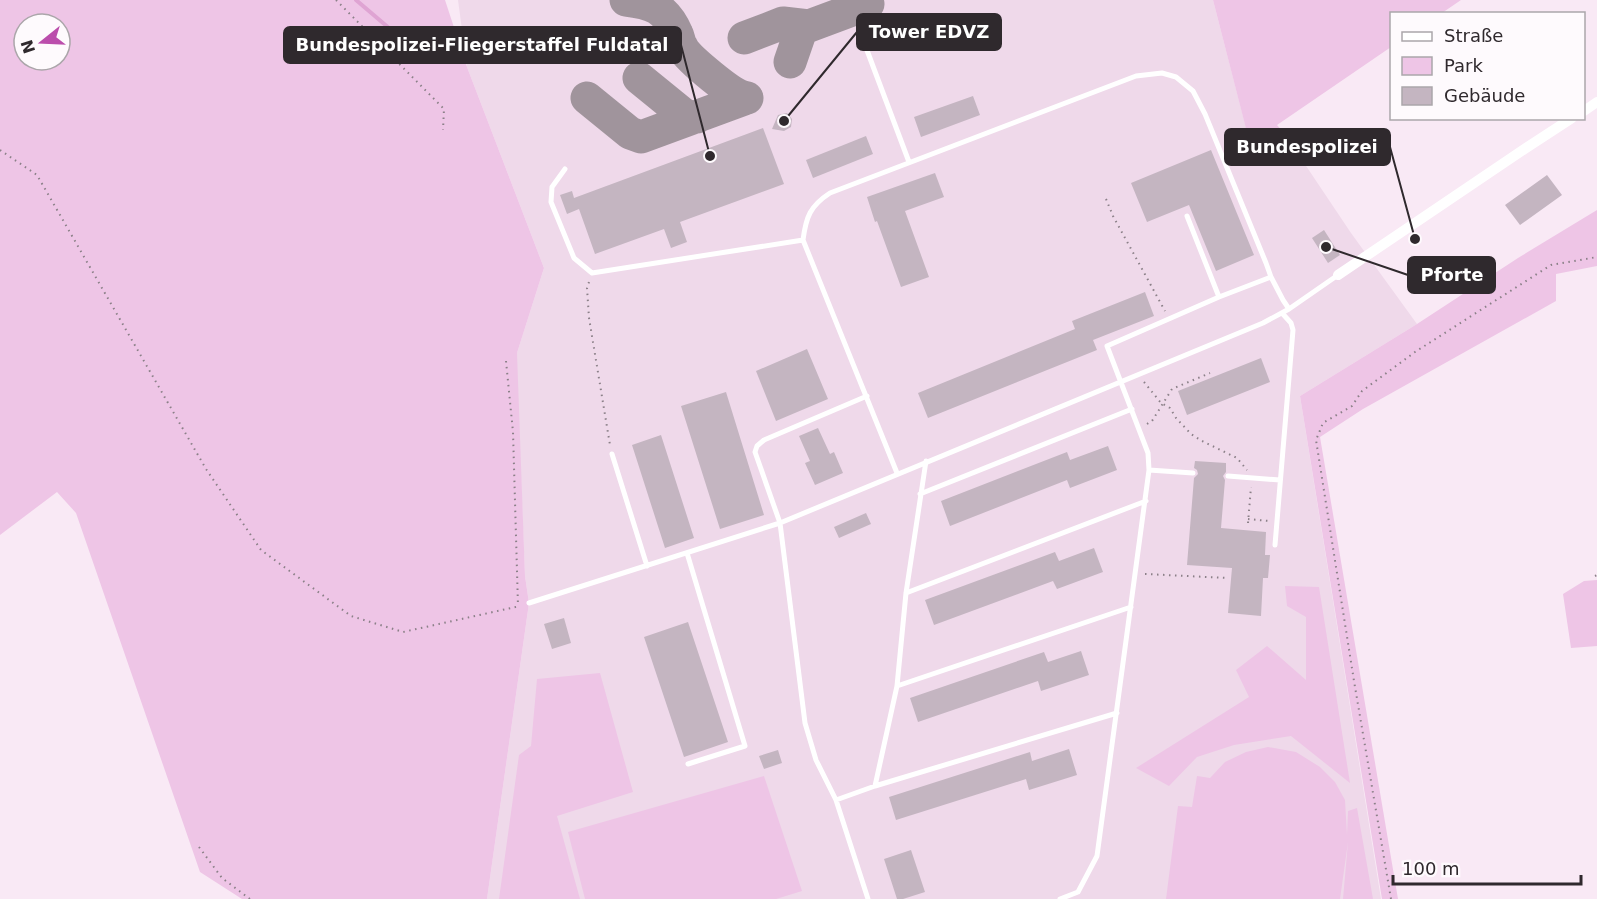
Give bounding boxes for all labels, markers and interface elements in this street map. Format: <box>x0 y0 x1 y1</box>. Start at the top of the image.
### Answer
north arrow <box>12 12 72 72</box>
legend <box>1390 12 1585 120</box>
callout: Tower EDVZ <box>857 14 1001 50</box>
text: Tower EDVZ <box>869 21 989 42</box>
text: Straße <box>1444 25 1503 46</box>
callout: Bundespolizei-Fliegerstaffel Fuldatal <box>284 27 681 63</box>
text: Bundespolizei-Fliegerstaffel Fuldatal <box>296 34 668 55</box>
text: N <box>17 37 39 56</box>
text: Park <box>1444 55 1483 76</box>
text: Gebäude <box>1444 85 1525 106</box>
callout: Bundespolizei <box>1225 129 1390 165</box>
text: Bundespolizei <box>1236 136 1378 157</box>
callout: Pforte <box>1408 257 1495 293</box>
text: Pforte <box>1420 264 1484 285</box>
scale bar <box>1393 848 1580 886</box>
text: 100 m <box>1402 858 1460 879</box>

